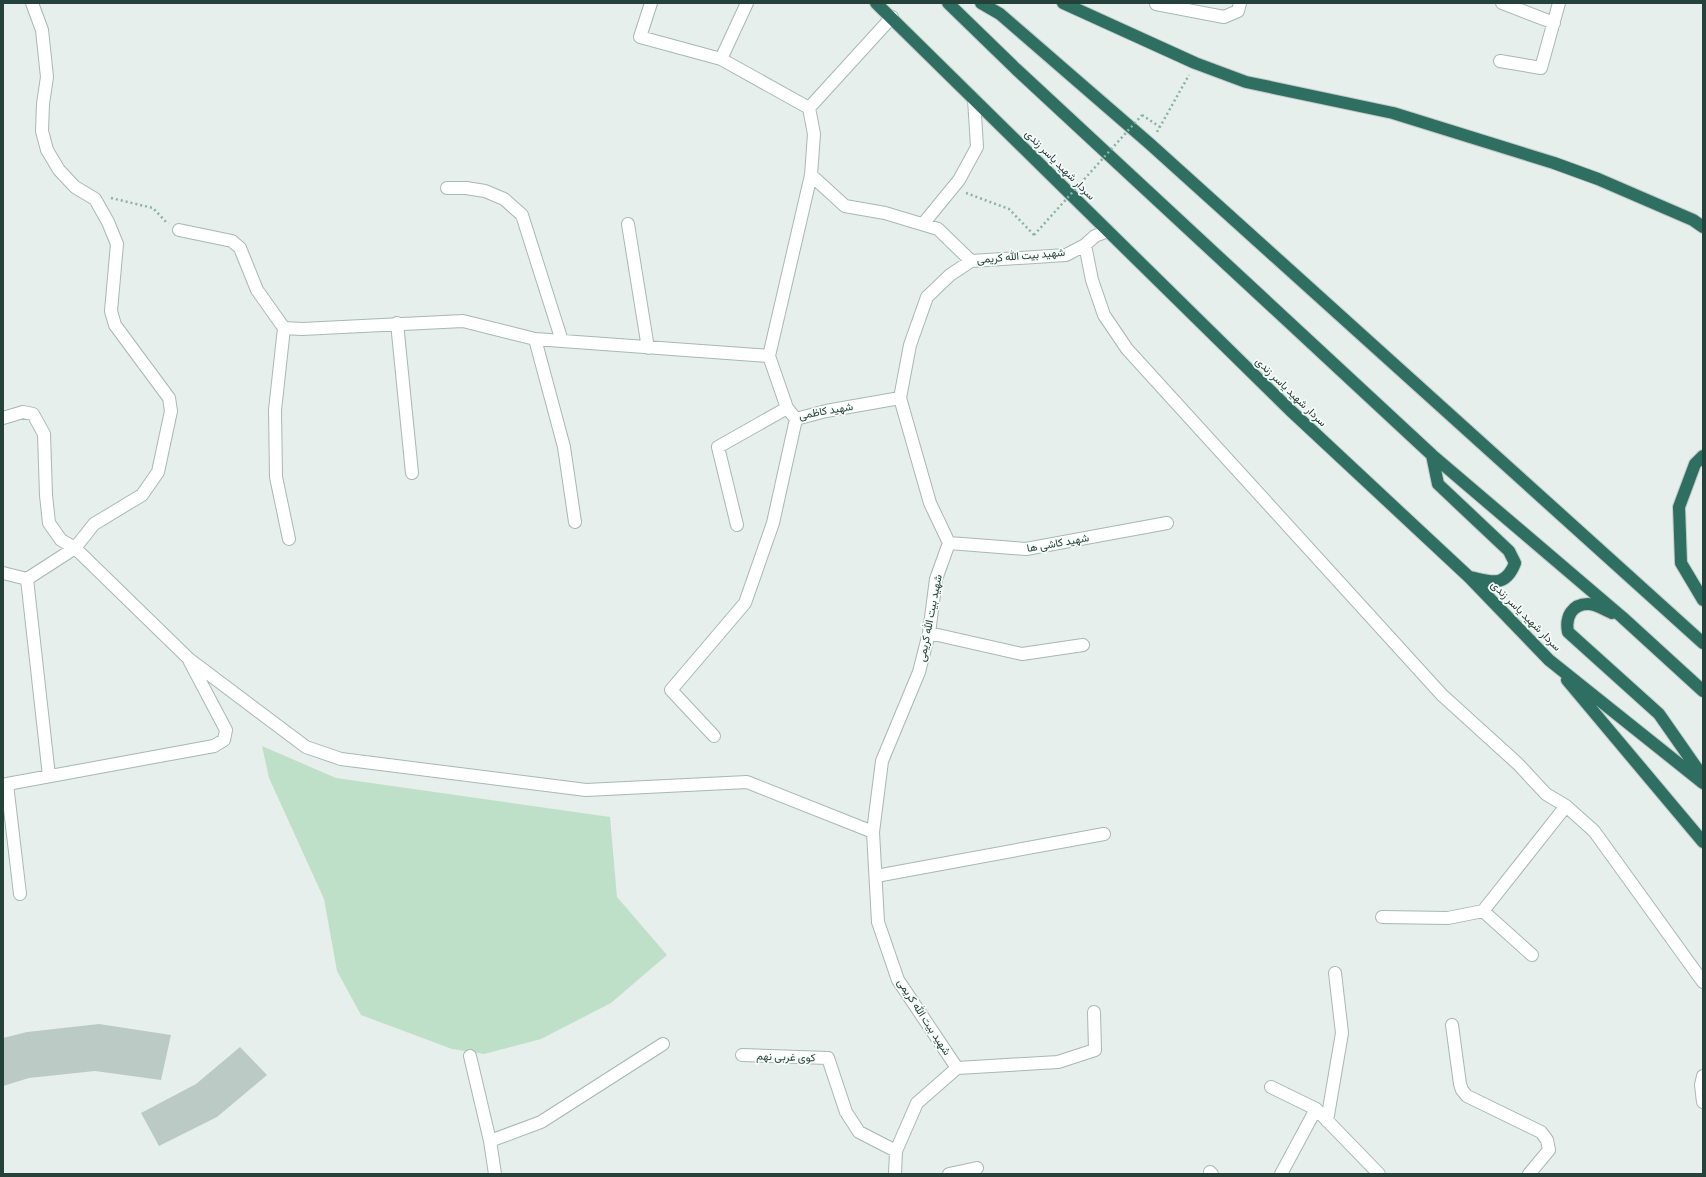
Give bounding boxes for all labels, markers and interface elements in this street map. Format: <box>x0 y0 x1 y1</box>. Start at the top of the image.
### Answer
street label: سردار شهید یاسر زندی <box>1022 127 1098 203</box>
street label: شهید بیت الله کریمی <box>976 246 1066 266</box>
street label: سردار شهید یاسر زندی <box>1253 355 1330 430</box>
street label: شهید کاظمی <box>798 400 854 422</box>
street label: شهید کاشی ها <box>1026 531 1090 555</box>
street label: شهید بیت الله کریمی <box>915 573 945 663</box>
street label: سردار شهید یاسر زندی <box>1488 578 1564 654</box>
street label: شهید بیت الله کریمی <box>894 976 954 1058</box>
street label: کوی غربی نهم <box>756 1049 816 1066</box>

